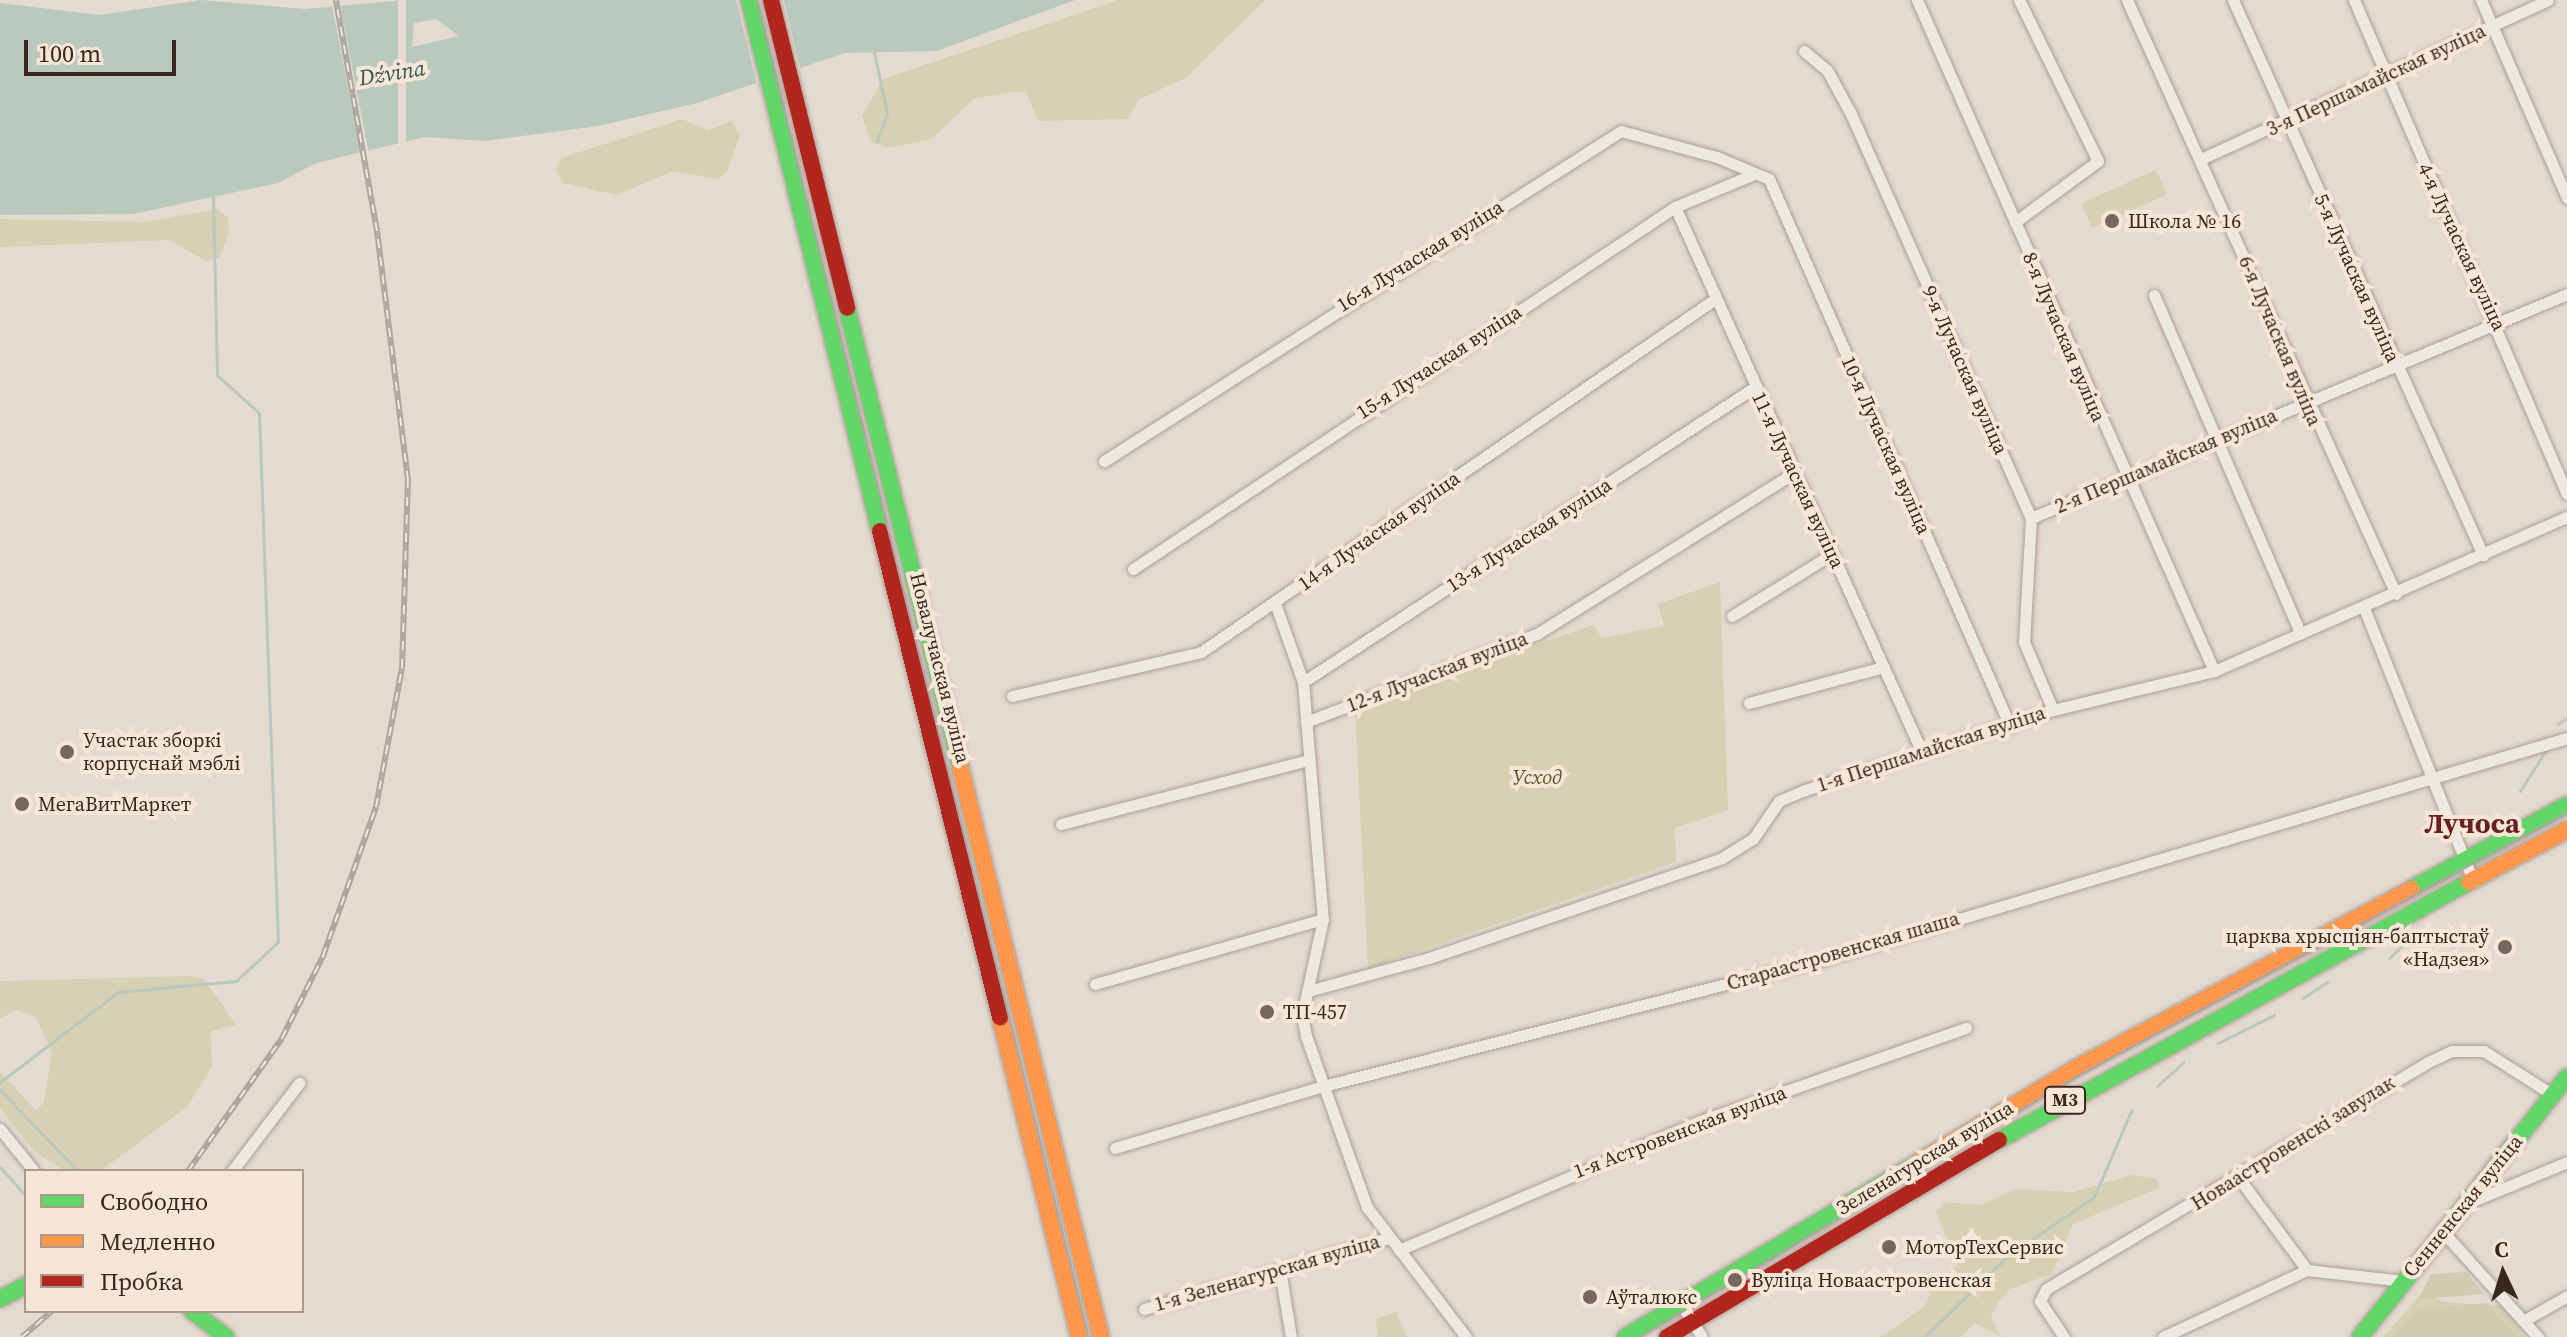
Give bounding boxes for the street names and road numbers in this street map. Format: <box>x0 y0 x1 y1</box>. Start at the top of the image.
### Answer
street label: 3-я Першамайская вуліца <box>2263 19 2489 141</box>
street label: 4-я Лучаская вуліца <box>2413 159 2511 335</box>
street label: 5-я Лучаская вуліца <box>2309 190 2405 366</box>
street label: 16-я Лучаская вуліца <box>1332 195 1508 317</box>
street label: 8-я Лучаская вуліца <box>2017 248 2111 426</box>
street label: 6-я Лучаская вуліца <box>2233 252 2327 430</box>
street label: 9-я Лучаская вуліца <box>1917 282 2013 458</box>
street label: 15-я Лучаская вуліца <box>1352 300 1526 424</box>
street label: 10-я Лучаская вуліца <box>1836 352 1936 538</box>
street label: 11-я Лучаская вуліца <box>1747 388 1849 572</box>
street label: 2-я Першамайская вуліца <box>2051 403 2281 519</box>
street label: 14-я Лучаская вуліца <box>1293 466 1465 596</box>
street label: 13-я Лучаская вуліца <box>1442 473 1616 597</box>
street label: Новалучаская вуліца <box>905 570 975 766</box>
street label: 12-я Лучаская вуліца <box>1343 626 1531 718</box>
street label: 1-я Першамайская вуліца <box>1814 701 2048 797</box>
street label: Стараастровенская шаша <box>1724 906 1962 996</box>
street label: Новаастровенскі завулак <box>2187 1070 2399 1216</box>
street label: 1-я Астровенская вуліца <box>1570 1080 1790 1184</box>
road number: М3 <box>2043 1086 2087 1114</box>
street label: Зеленагурская вуліца <box>1832 1096 2018 1220</box>
street label: Сенненская вуліца <box>2398 1130 2528 1282</box>
street label: 1-я Зеленагурская вуліца <box>1152 1229 1382 1317</box>

